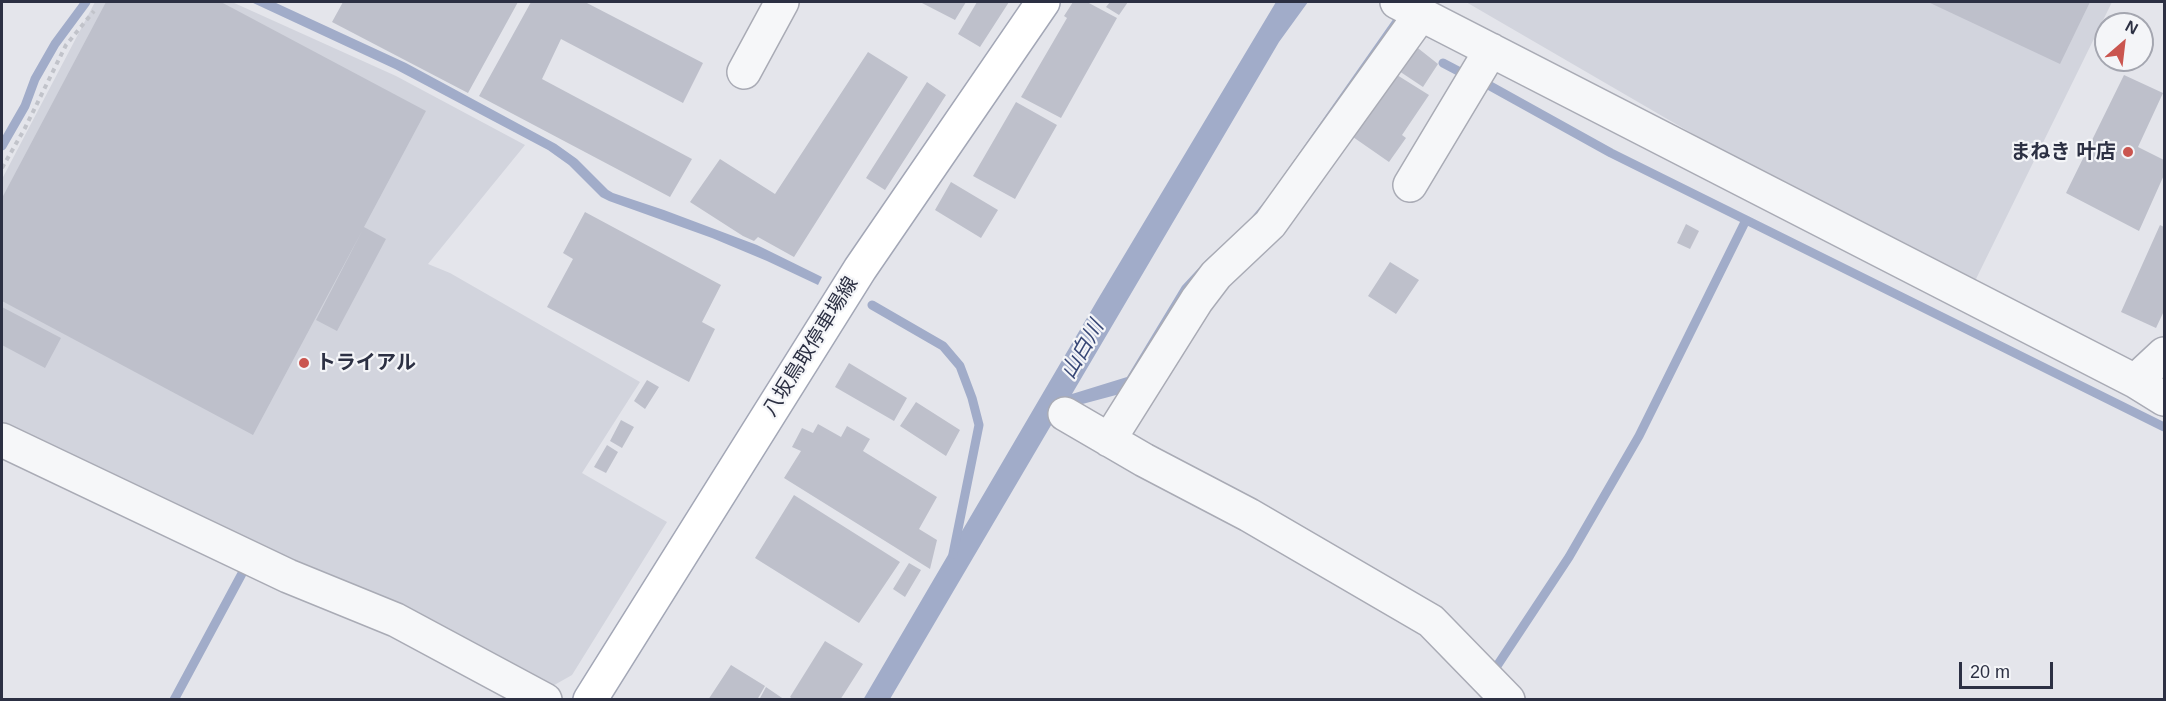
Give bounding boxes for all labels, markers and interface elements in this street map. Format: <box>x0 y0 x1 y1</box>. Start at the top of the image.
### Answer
north arrow <box>2094 12 2154 72</box>
text: N <box>2123 17 2141 38</box>
place label: まねき 叶店 <box>2010 140 2116 164</box>
marker: まねき 叶店 <box>2121 145 2135 159</box>
street label: 八坂鳥取停車場線 <box>758 273 864 421</box>
water label: 山白川 <box>1056 316 1110 384</box>
place label: トライアル <box>316 351 416 375</box>
marker: トライアル <box>297 356 311 370</box>
scale bar <box>1962 650 2056 688</box>
text: 20 m <box>1970 662 2010 682</box>

